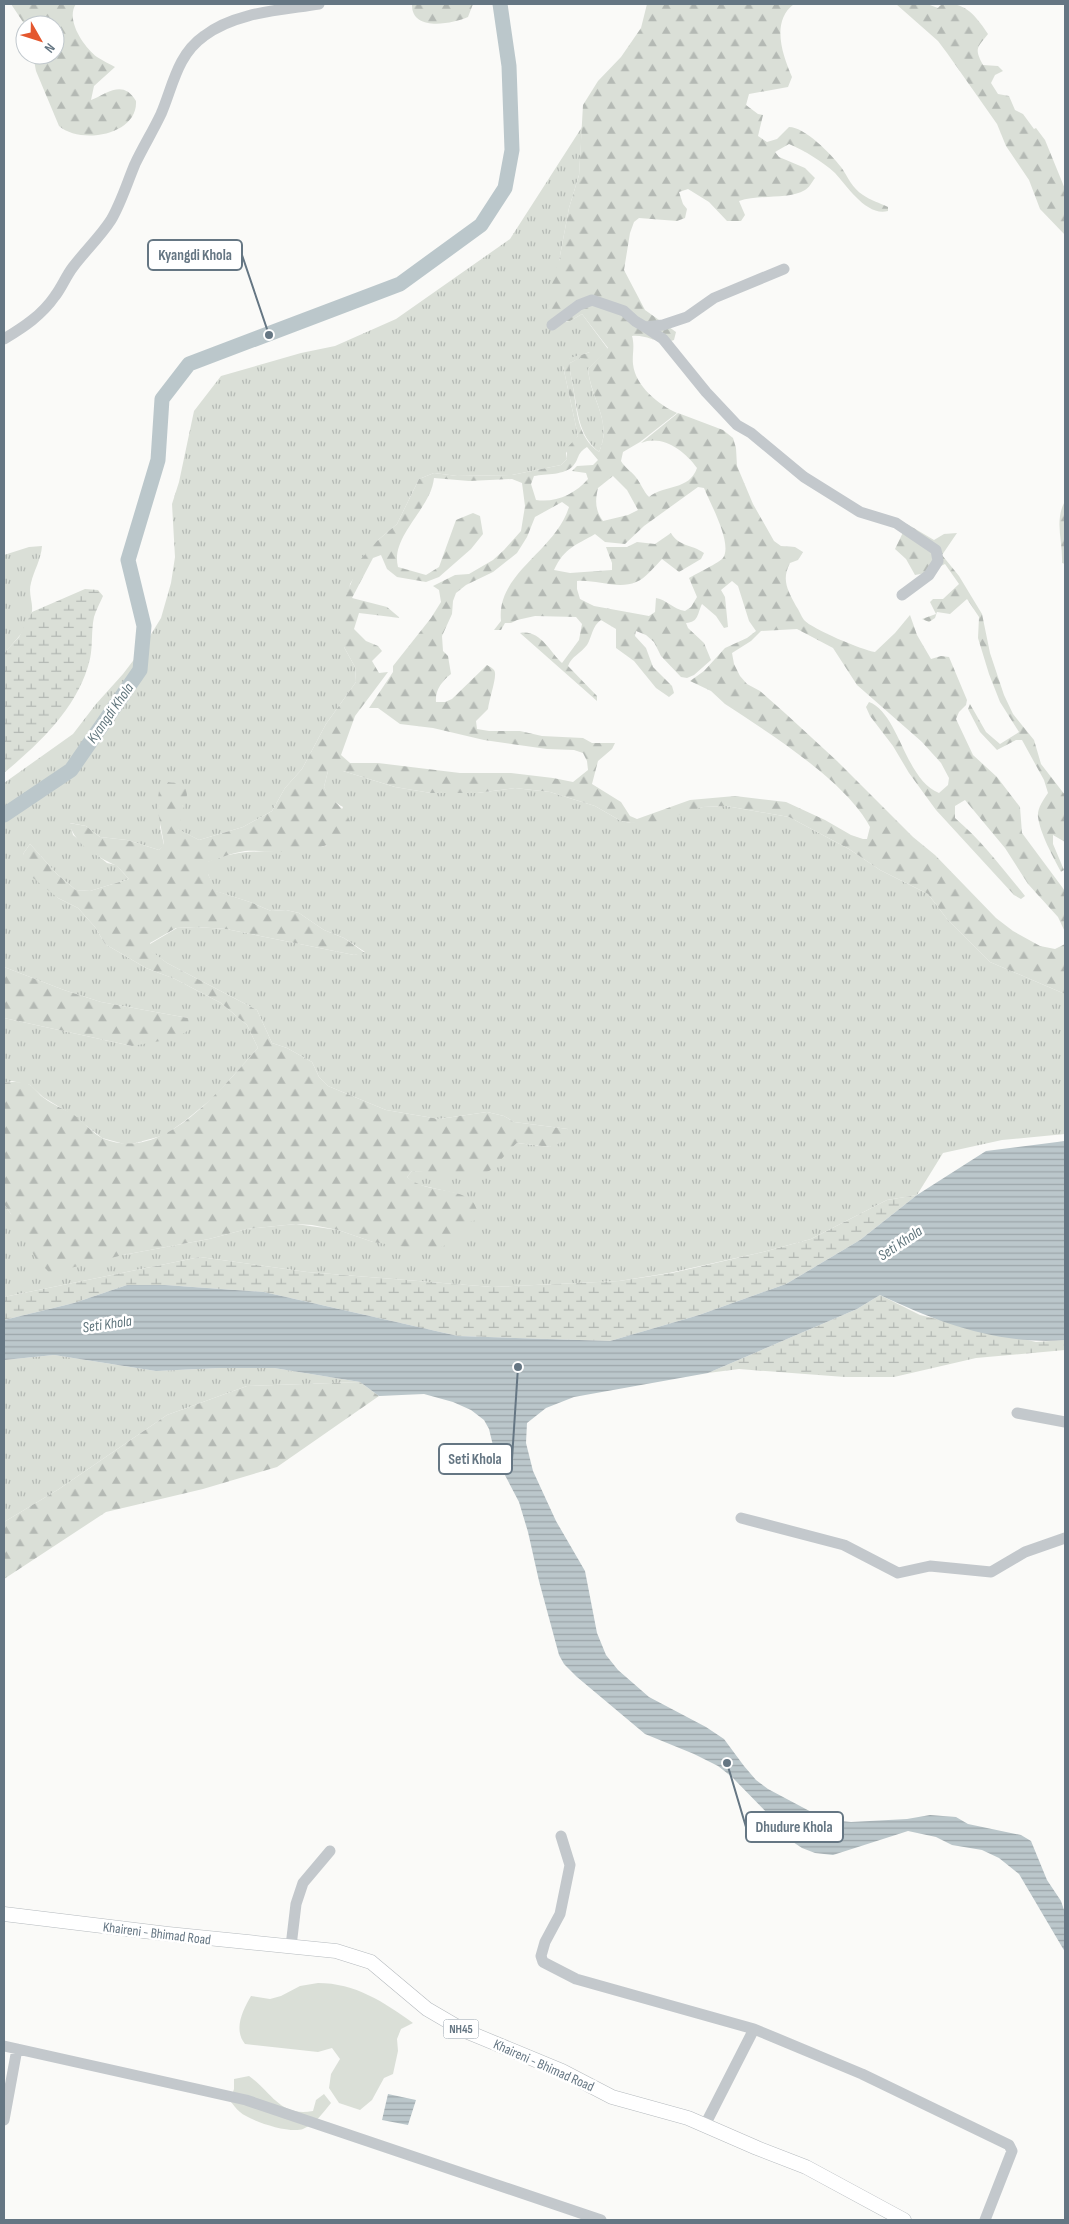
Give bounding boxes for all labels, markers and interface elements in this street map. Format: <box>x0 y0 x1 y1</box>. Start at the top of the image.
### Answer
north arrow <box>15 15 65 65</box>
text: N <box>41 40 59 56</box>
callout: Kyangdi Khola <box>148 240 242 270</box>
text: Kyangdi Khola <box>158 246 232 265</box>
water label: Kyangdi Khola <box>83 679 138 747</box>
water label: Seti Khola <box>874 1222 926 1265</box>
water label: Seti Khola <box>81 1312 133 1337</box>
callout: Seti Khola <box>439 1444 512 1474</box>
text: Seti Khola <box>448 1450 502 1469</box>
callout: Dhudure Khola <box>746 1812 843 1842</box>
text: Dhudure Khola <box>755 1818 833 1837</box>
street label: Khaireni - Bhimad Road <box>102 1918 212 1949</box>
road number: NH45 <box>444 2020 478 2038</box>
street label: Khaireni - Bhimad Road <box>491 2036 597 2095</box>

